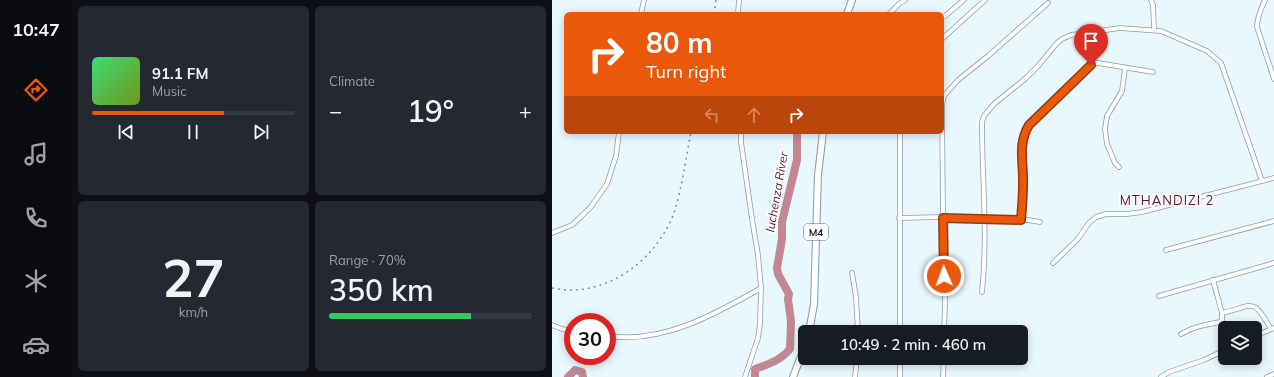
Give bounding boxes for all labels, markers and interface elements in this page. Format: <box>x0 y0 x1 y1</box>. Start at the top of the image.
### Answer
text: 10:47 <box>12 18 60 41</box>
pin <box>1074 24 1108 65</box>
text: 80 m <box>646 25 712 60</box>
icon: right <box>580 28 632 80</box>
icon: arrive <box>1080 30 1102 52</box>
text: Turn right <box>646 60 726 83</box>
text: 91.1 FM <box>152 64 208 83</box>
text: Climate <box>329 73 375 89</box>
icon: directions <box>22 76 50 104</box>
text: Music <box>152 83 187 99</box>
text: 19° <box>407 92 454 130</box>
text: − <box>329 97 342 125</box>
text: + <box>519 97 532 125</box>
icon: left <box>701 104 723 126</box>
icon: ahead <box>743 104 765 126</box>
icon: right <box>785 104 807 126</box>
icon: previous <box>115 121 137 143</box>
icon: pause <box>182 121 204 143</box>
icon: next <box>250 121 272 143</box>
icon: music <box>22 140 50 168</box>
water label: luchenza River <box>762 150 791 233</box>
district label: MTHANDIZI 2 <box>1120 192 1214 208</box>
icon: phone <box>22 204 50 232</box>
road number: M4 <box>804 224 828 240</box>
text: 27 <box>162 245 225 310</box>
text: Range · 70% <box>329 252 406 268</box>
position arrow <box>923 255 965 297</box>
icon: climate <box>22 267 50 295</box>
text: 350 km <box>329 271 434 309</box>
text: km/h <box>179 304 208 320</box>
speed limit sign: 30 <box>564 313 616 365</box>
map controls <box>1218 321 1262 365</box>
button: layers <box>1218 321 1262 365</box>
icon: car <box>22 331 50 359</box>
text: 10:49 · 2 min · 460 m <box>840 335 986 354</box>

